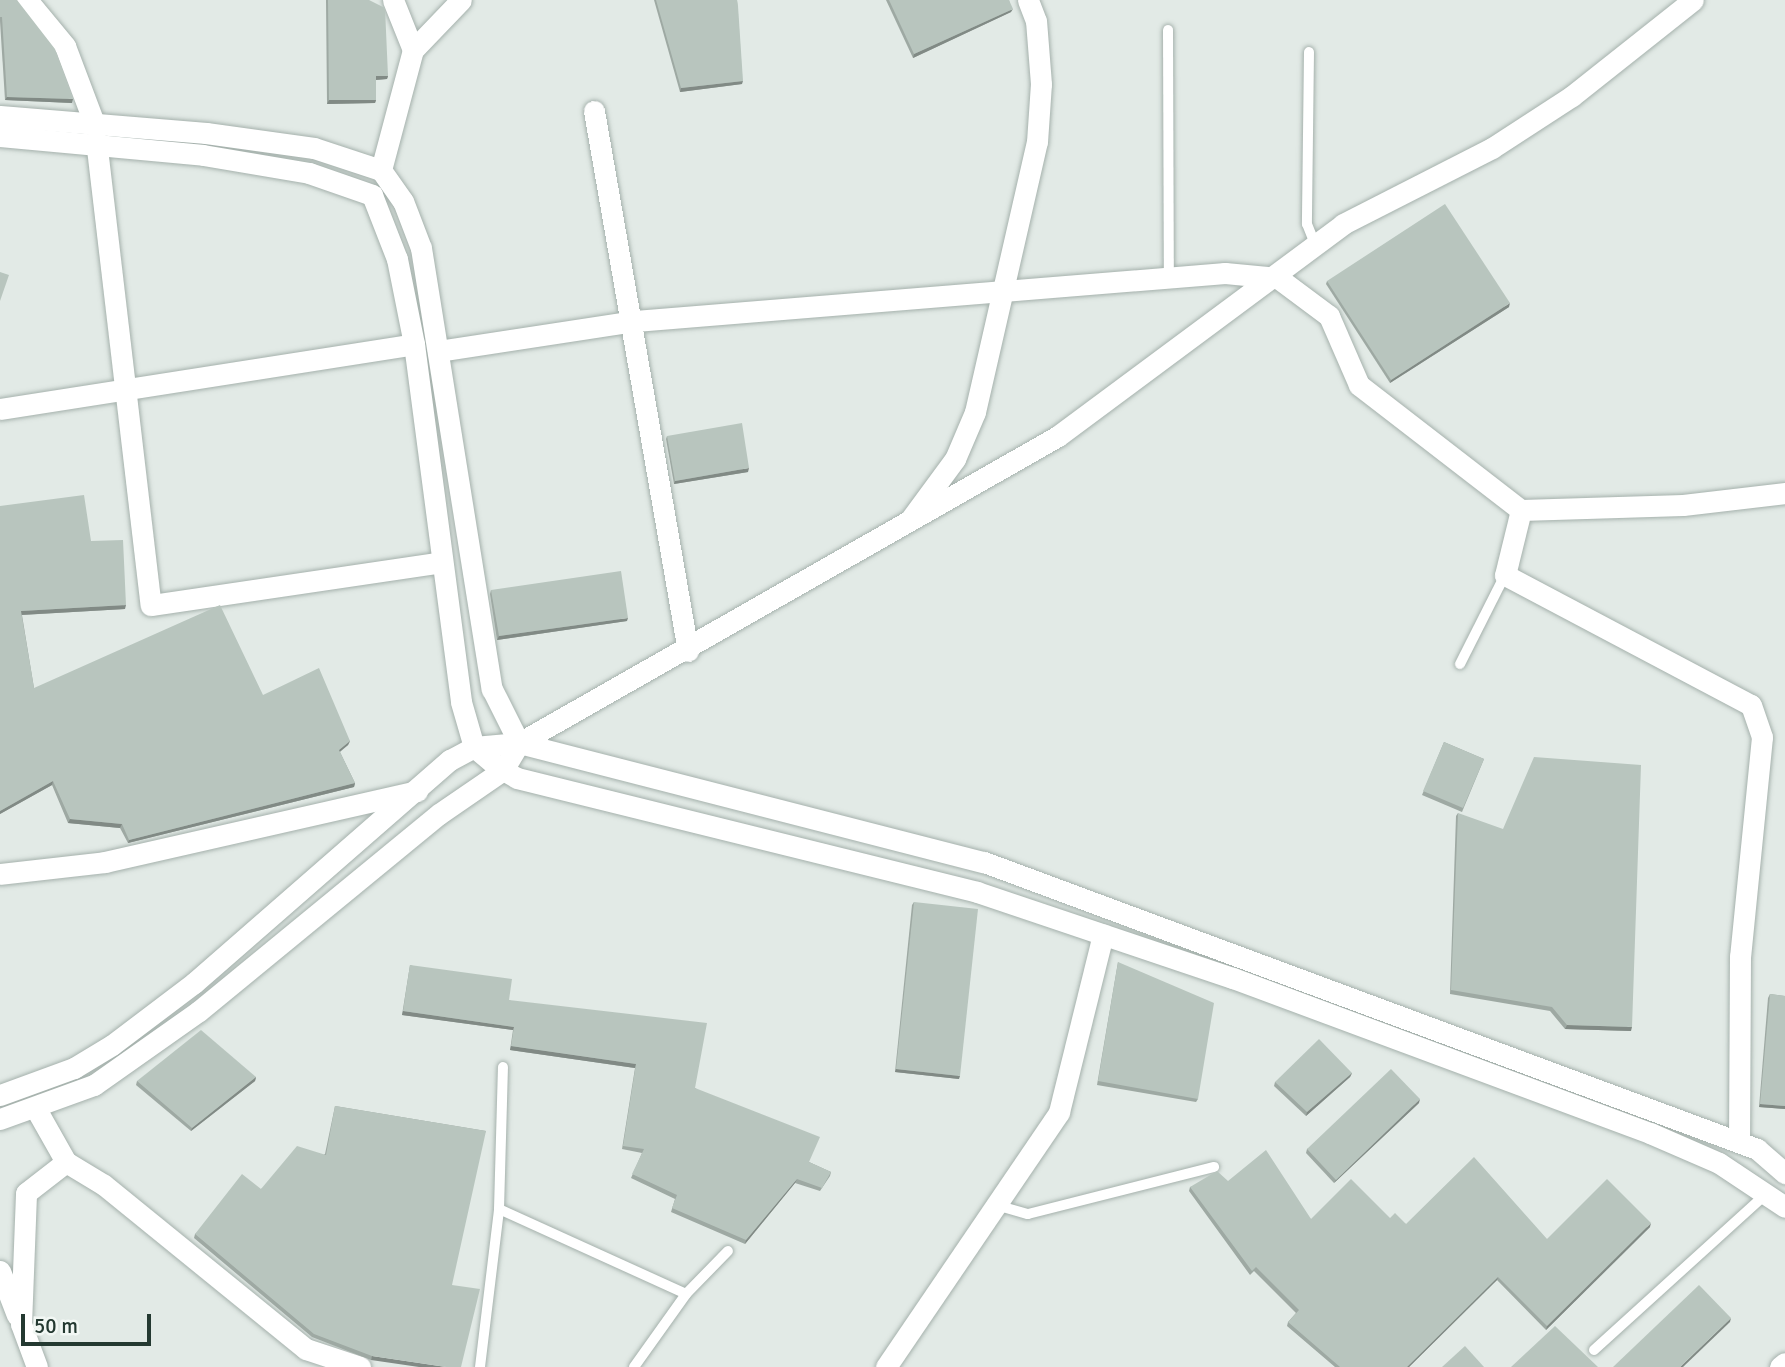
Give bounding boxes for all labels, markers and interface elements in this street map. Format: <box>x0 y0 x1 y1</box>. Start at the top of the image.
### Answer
scale bar <box>24 1300 154 1344</box>
text: 50 m <box>34 1313 78 1339</box>

